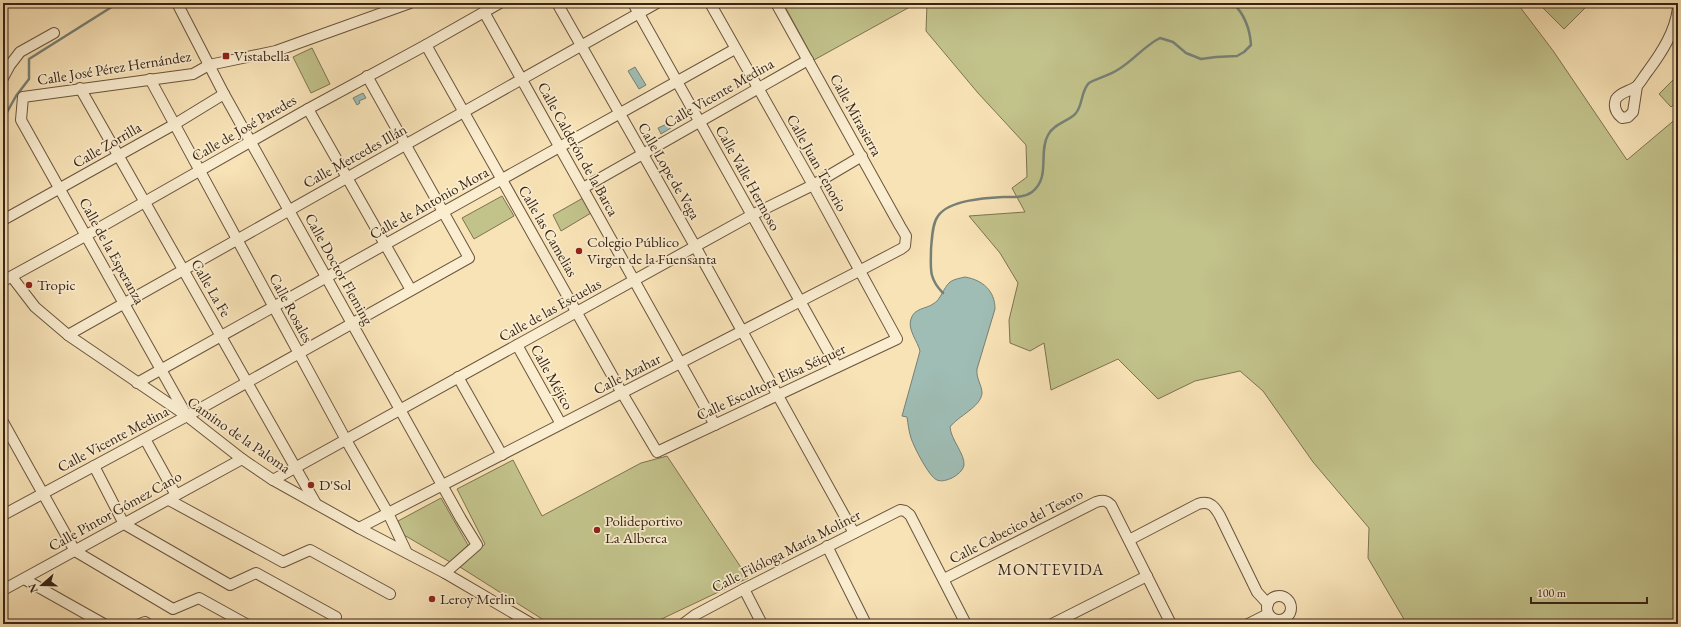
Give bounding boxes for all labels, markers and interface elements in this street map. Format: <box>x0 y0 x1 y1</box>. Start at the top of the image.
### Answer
street label: Calle José Pérez Hernández <box>36 46 193 89</box>
place label: Vistabella <box>234 46 290 65</box>
marker: Vistabella <box>221 51 231 61</box>
street label: Calle Vicente Medina <box>661 53 777 132</box>
street label: Calle Mirasierra <box>826 70 887 159</box>
street label: Calle Calderón de la Barca <box>534 78 623 219</box>
street label: Calle de José Paredes <box>188 90 300 165</box>
street label: Calle Juan Tenorio <box>783 111 852 215</box>
street label: Calle Zorrilla <box>69 117 144 172</box>
street label: Calle Mercedes Illán <box>300 119 410 192</box>
street label: Calle Lope de Vega <box>634 119 705 223</box>
street label: Calle Valle Hermoso <box>712 122 785 234</box>
street label: Calle de Antonio Mora <box>366 162 492 243</box>
street label: Calle las Camelias <box>515 182 582 280</box>
street label: Calle de la Esperanza <box>75 194 150 308</box>
street label: Calle Doctor Fleming <box>301 210 378 328</box>
place label: Colegio Público Virgen de la Fuensanta <box>587 232 717 268</box>
marker: Colegio Público Virgen de la Fuensanta <box>574 246 584 256</box>
street label: Calle La Fe <box>187 255 236 320</box>
street label: Calle Rosales <box>265 270 318 346</box>
street label: Calle de las Escuelas <box>495 274 604 346</box>
place label: Tropic <box>37 275 76 294</box>
marker: Tropic <box>24 280 34 290</box>
street label: Calle Escultora Elisa Séiquer <box>693 339 848 424</box>
street label: Calle Méjico <box>527 341 578 413</box>
street label: Calle Azahar <box>590 348 664 399</box>
street label: Camino de la Paloma <box>184 392 295 477</box>
street label: Calle Vicente Medina <box>54 401 172 476</box>
street label: Calle Pintor Gómez Cano <box>45 466 185 555</box>
place label: D'Sol <box>319 475 351 494</box>
marker: D'Sol <box>306 480 316 490</box>
street label: Calle Cabecico del Tesoro <box>946 484 1086 568</box>
street label: Calle Filóloga María Moliner <box>708 505 863 596</box>
place label: Polideportivo La Alberca <box>605 511 683 547</box>
marker: Polideportivo La Alberca <box>592 525 602 535</box>
district label: MONTEVIDA <box>998 559 1104 580</box>
north arrow <box>22 565 62 605</box>
scale bar <box>1531 579 1647 605</box>
text: N <box>24 582 41 595</box>
text: 100 m <box>1537 585 1567 601</box>
place label: Leroy Merlin <box>440 589 516 608</box>
marker: Leroy Merlin <box>427 594 437 604</box>

